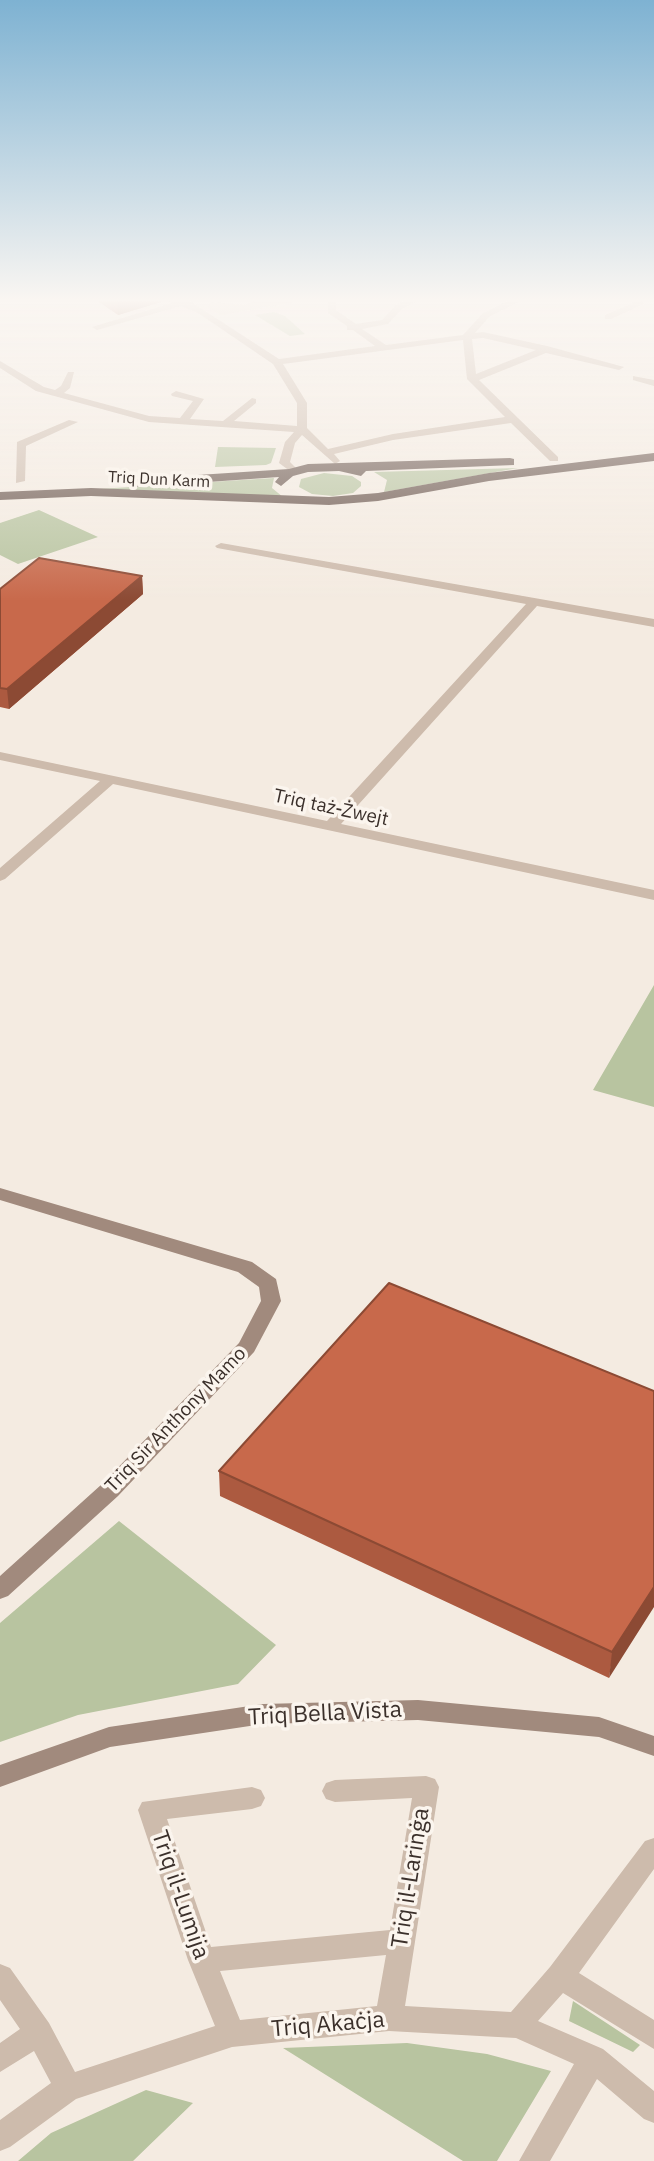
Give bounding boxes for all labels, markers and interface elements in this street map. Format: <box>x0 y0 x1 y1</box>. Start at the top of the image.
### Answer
street label: Triq Dun Karm <box>107 468 211 492</box>
street label: Triq taż-Żwejt <box>272 785 390 831</box>
street label: Triq Sir Anthony Mamo <box>101 1343 251 1497</box>
street label: Triq Bella Vista <box>247 1696 403 1732</box>
street label: Triq il-Larinġa <box>386 1806 436 1950</box>
street label: Triq il-Lumija <box>145 1827 215 1963</box>
street label: Triq Akaċja <box>270 2006 386 2044</box>

